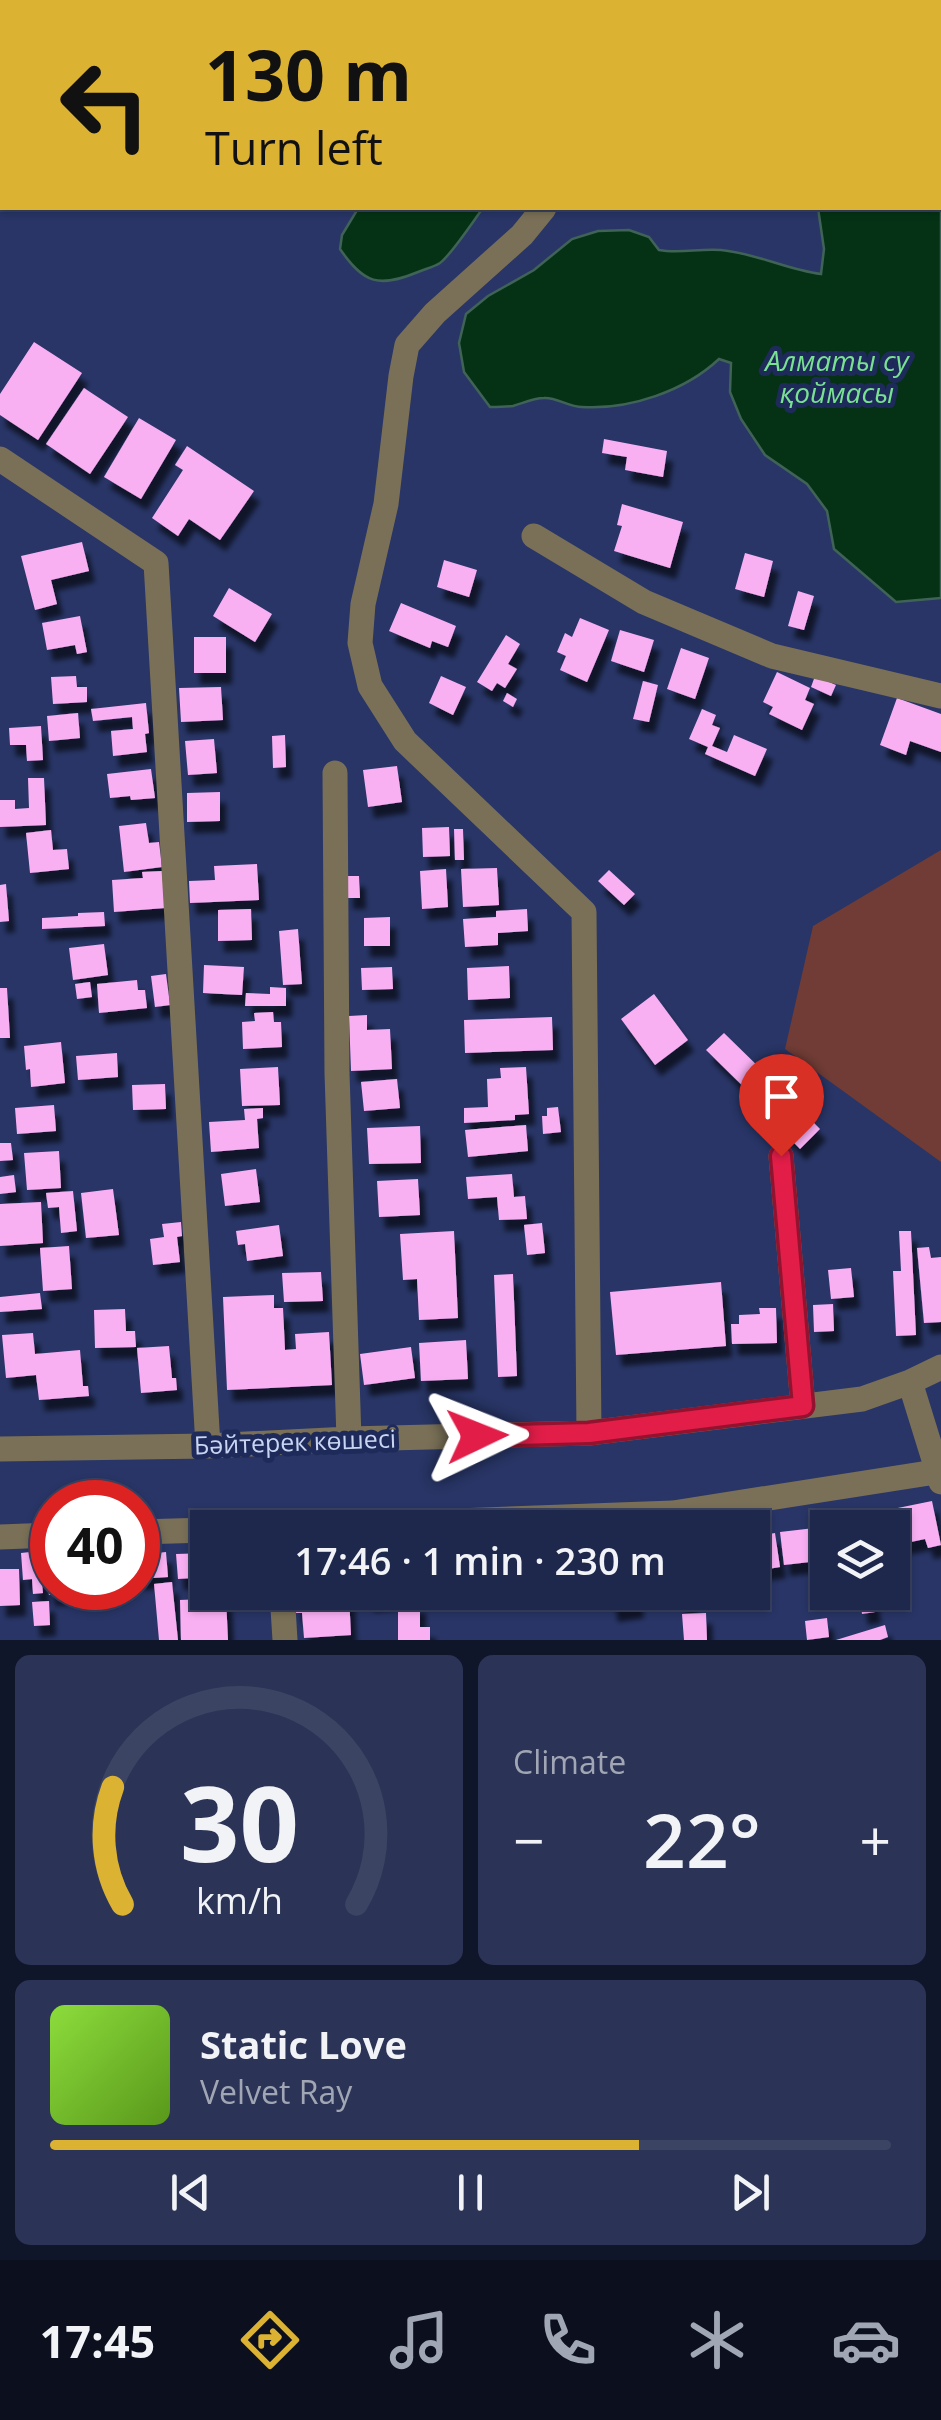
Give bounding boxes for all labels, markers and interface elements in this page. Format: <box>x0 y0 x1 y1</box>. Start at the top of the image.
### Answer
text: 130 m <box>205 26 412 122</box>
icon: left <box>40 40 170 170</box>
text: Turn left <box>205 117 383 178</box>
water label: Алматы су қоймасы <box>763 341 911 411</box>
pin <box>739 1054 824 1157</box>
icon: arrive <box>754 1069 809 1124</box>
position arrow <box>425 1384 529 1488</box>
street label: Бәйтерек көшесі <box>193 1420 397 1462</box>
speed limit sign: 40 <box>30 1480 160 1610</box>
map controls <box>810 1510 910 1610</box>
button: layers <box>810 1510 910 1610</box>
text: 17:46 · 1 min · 230 m <box>294 1534 666 1586</box>
text: Climate <box>513 1740 626 1783</box>
text: 30 <box>180 1751 298 1892</box>
text: 22° <box>643 1788 761 1890</box>
text: − <box>513 1802 544 1877</box>
text: + <box>860 1802 891 1877</box>
text: km/h <box>196 1876 282 1924</box>
text: Static Love <box>200 2018 407 2070</box>
text: Velvet Ray <box>200 2070 352 2113</box>
icon: previous <box>163 2165 218 2220</box>
icon: pause <box>443 2165 498 2220</box>
icon: next <box>723 2165 778 2220</box>
icon: directions <box>235 2305 305 2375</box>
icon: music <box>384 2305 454 2375</box>
icon: phone <box>533 2305 603 2375</box>
icon: climate <box>682 2305 752 2375</box>
icon: car <box>831 2305 901 2375</box>
text: 17:45 <box>40 2310 155 2371</box>

